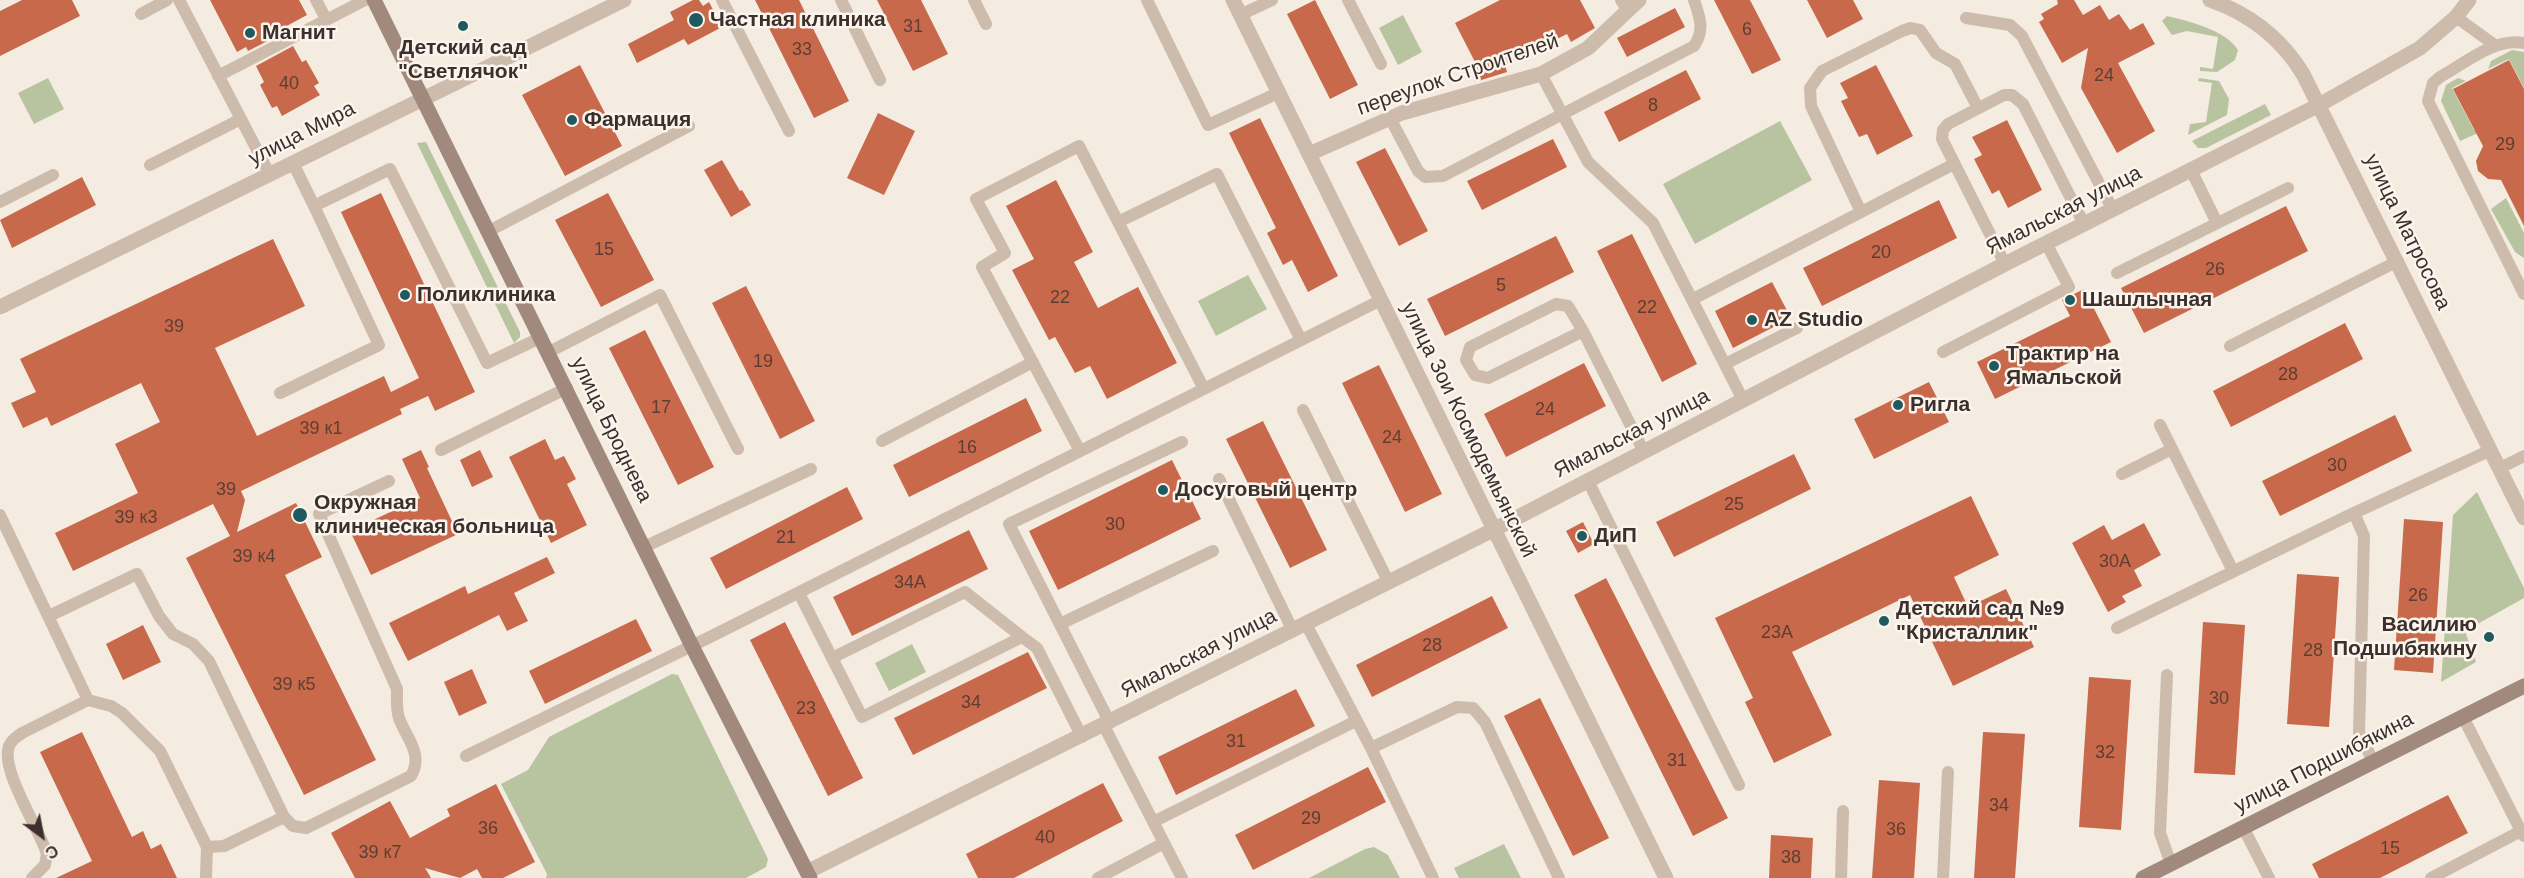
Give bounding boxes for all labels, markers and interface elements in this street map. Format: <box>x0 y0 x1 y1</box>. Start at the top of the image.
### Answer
place label: Частная клиника <box>710 7 886 33</box>
marker: Частная клиника <box>687 11 705 29</box>
house number: 31 <box>903 16 923 38</box>
marker: Детский сад "Светлячок" <box>456 19 470 33</box>
house number: 6 <box>1742 19 1752 41</box>
place label: Магнит <box>262 20 336 46</box>
marker: Магнит <box>243 26 257 40</box>
street label: переулок Строителей <box>1354 29 1562 121</box>
place label: Детский сад "Светлячок" <box>398 35 528 85</box>
house number: 33 <box>792 39 812 61</box>
house number: 24 <box>2094 65 2114 87</box>
house number: 40 <box>279 73 299 95</box>
house number: 8 <box>1648 95 1658 117</box>
street label: улица Мира <box>245 96 359 172</box>
place label: Фармация <box>584 107 691 133</box>
marker: Фармация <box>565 113 579 127</box>
house number: 29 <box>2495 134 2515 156</box>
street label: улица Матросова <box>2358 150 2456 314</box>
street label: Ямальская улица <box>1982 161 2146 261</box>
house number: 15 <box>594 239 614 261</box>
house number: 20 <box>1871 242 1891 264</box>
house number: 26 <box>2205 259 2225 281</box>
house number: 5 <box>1496 275 1506 297</box>
place label: Поликлиника <box>417 282 555 308</box>
house number: 22 <box>1050 287 1070 309</box>
place label: Шашлычная <box>2082 287 2212 313</box>
marker: Поликлиника <box>398 288 412 302</box>
marker: Шашлычная <box>2063 293 2077 307</box>
house number: 22 <box>1637 297 1657 319</box>
street label: улица Зои Космодемьянской <box>1395 298 1541 562</box>
place label: AZ Studio <box>1764 307 1863 333</box>
marker: AZ Studio <box>1745 313 1759 327</box>
house number: 39 <box>164 316 184 338</box>
place label: Трактир на Ямальской <box>2006 341 2122 391</box>
house number: 19 <box>753 351 773 373</box>
street label: улица Броднева <box>565 353 657 507</box>
marker: Трактир на Ямальской <box>1987 359 2001 373</box>
house number: 28 <box>2278 364 2298 386</box>
street label: Ямальская улица <box>1550 384 1714 484</box>
place label: Ригла <box>1910 392 1970 418</box>
house number: 17 <box>651 397 671 419</box>
marker: Ригла <box>1891 398 1905 412</box>
house number: 24 <box>1535 399 1555 421</box>
house number: 39 к1 <box>300 418 342 440</box>
house number: 24 <box>1382 427 1402 449</box>
house number: 16 <box>957 437 977 459</box>
house number: 30 <box>2327 455 2347 477</box>
place label: Досуговый центр <box>1175 477 1357 503</box>
house number: 39 <box>216 479 236 501</box>
marker: Досуговый центр <box>1156 483 1170 497</box>
place label: Окружная клиническая больница <box>314 490 554 540</box>
house number: 25 <box>1724 494 1744 516</box>
marker: Окружная клиническая больница <box>291 506 309 524</box>
house number: 39 к3 <box>115 507 157 529</box>
house number: 30 <box>1105 514 1125 536</box>
place label: ДиП <box>1594 523 1637 549</box>
house number: 21 <box>776 527 796 549</box>
marker: ДиП <box>1575 529 1589 543</box>
house number: 39 к4 <box>233 546 275 568</box>
house number: 30А <box>2099 551 2131 573</box>
house number: 34А <box>894 572 926 594</box>
house number: 26 <box>2408 585 2428 607</box>
place label: Детский сад №9 "Кристаллик" <box>1896 596 2064 646</box>
street label: Ямальская улица <box>1117 604 1281 704</box>
place label: Василию Подшибякину <box>2333 612 2477 662</box>
marker: Детский сад №9 "Кристаллик" <box>1877 614 1891 628</box>
house number: 23А <box>1761 622 1793 644</box>
marker: Василию Подшибякину <box>2482 630 2496 644</box>
house number: 28 <box>1422 635 1442 657</box>
house number: 28 <box>2303 640 2323 662</box>
house number: 39 к5 <box>273 674 315 696</box>
house number: 30 <box>2209 688 2229 710</box>
house number: 34 <box>961 692 981 714</box>
house number: 23 <box>796 698 816 720</box>
street label: улица Подшибякина <box>2230 707 2418 819</box>
house number: 31 <box>1226 731 1246 753</box>
house number: 32 <box>2095 742 2115 764</box>
house number: 31 <box>1667 750 1687 772</box>
house number: 34 <box>1989 795 2009 817</box>
north arrow <box>12 806 72 866</box>
house number: 29 <box>1301 808 1321 830</box>
house number: 36 <box>478 818 498 840</box>
house number: 36 <box>1886 819 1906 841</box>
house number: 40 <box>1035 827 1055 849</box>
house number: 15 <box>2380 838 2400 860</box>
text: С <box>42 841 61 862</box>
house number: 39 к7 <box>359 842 401 864</box>
house number: 38 <box>1781 847 1801 869</box>

